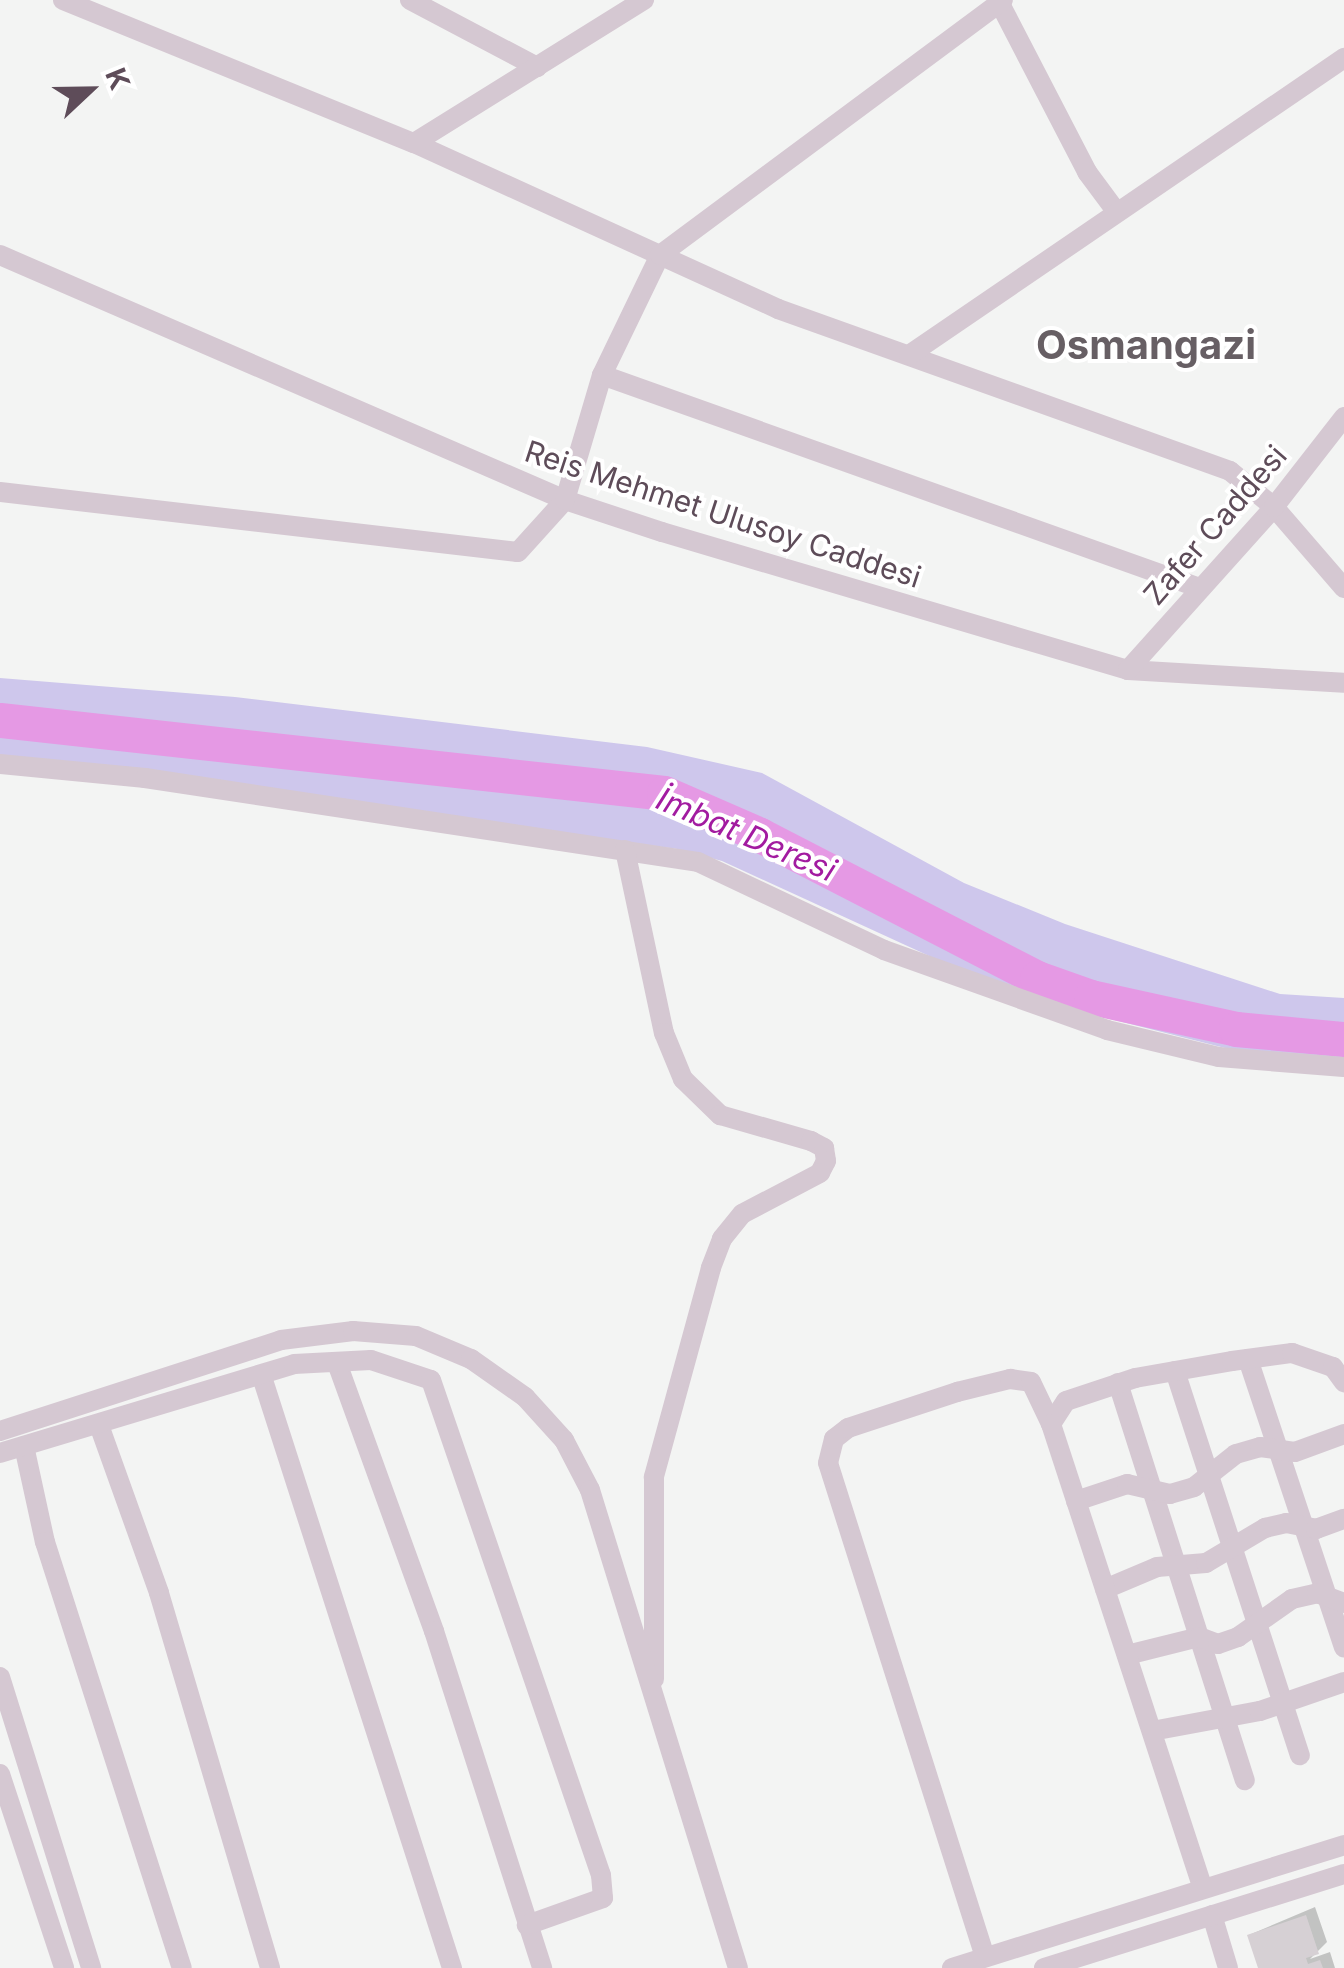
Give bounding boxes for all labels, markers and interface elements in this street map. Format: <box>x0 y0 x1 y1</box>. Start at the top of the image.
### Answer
north arrow <box>40 40 140 140</box>
text: K <box>98 63 137 94</box>
district label: Osmangazi <box>1036 321 1256 369</box>
street label: Reis Mehmet Ulusoy Caddesi <box>520 433 926 595</box>
street label: Zafer Caddesi <box>1136 438 1294 612</box>
water label: İmbat Deresi <box>650 780 842 890</box>

